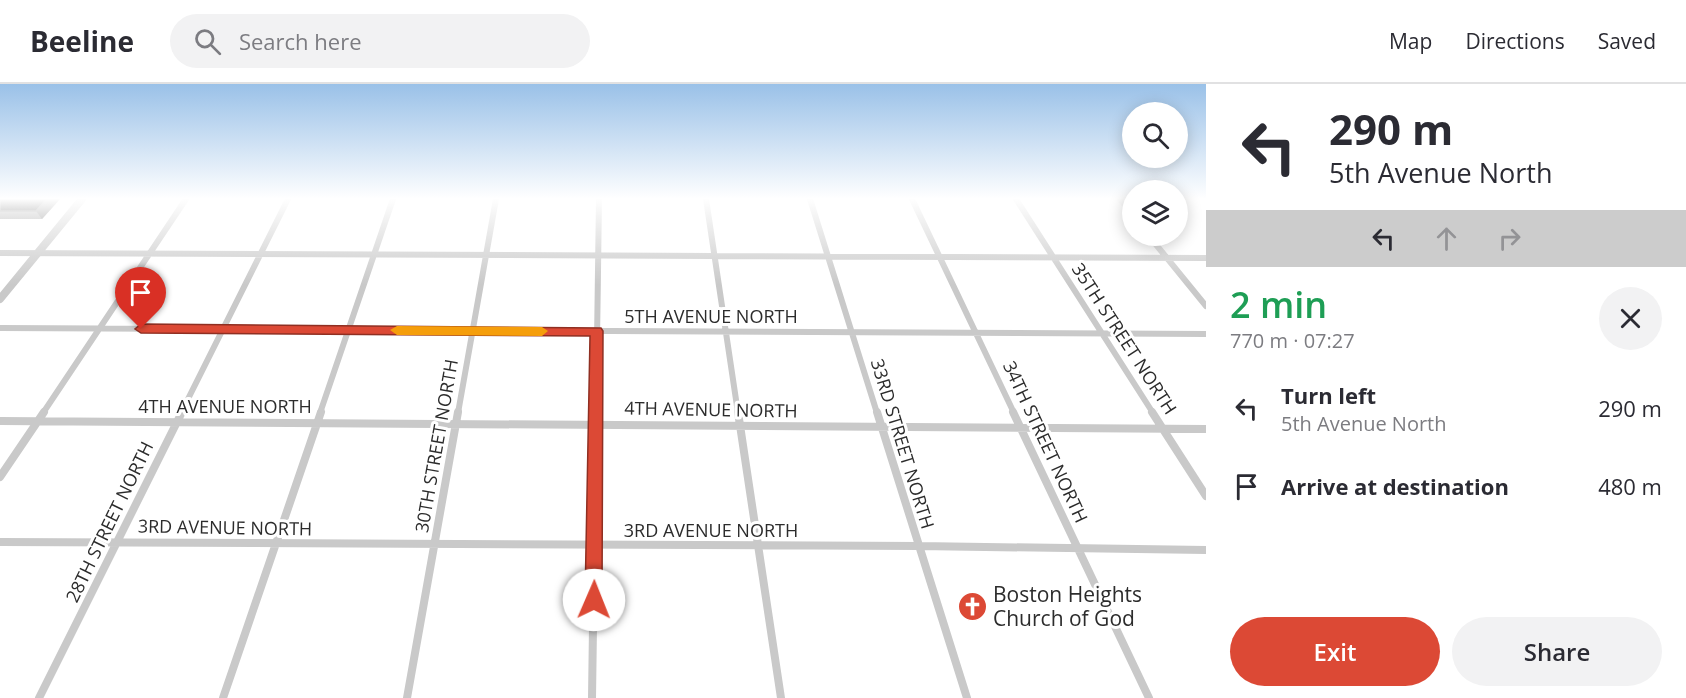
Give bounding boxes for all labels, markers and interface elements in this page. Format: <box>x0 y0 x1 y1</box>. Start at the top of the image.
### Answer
search box <box>170 14 590 68</box>
text: Beeline <box>30 22 134 60</box>
icon: search <box>191 25 224 58</box>
text: Search here <box>239 26 362 56</box>
text: Map <box>1389 27 1432 55</box>
text: Directions <box>1465 27 1565 55</box>
text: Saved <box>1598 27 1656 55</box>
text: 290 m <box>1329 100 1453 157</box>
map controls <box>1122 102 1188 246</box>
button: search <box>1122 102 1188 168</box>
icon: left <box>1230 108 1308 186</box>
text: 5th Avenue North <box>1329 154 1552 191</box>
button: layers <box>1122 180 1188 246</box>
icon: left <box>1367 222 1400 255</box>
icon: ahead <box>1430 222 1463 255</box>
icon: right <box>1493 222 1526 255</box>
street label: 35TH STREET NORTH <box>1067 258 1183 419</box>
pin <box>115 267 166 329</box>
icon: arrive <box>124 276 157 309</box>
text: 2 min <box>1230 280 1327 329</box>
button: close <box>1599 287 1662 350</box>
street label: 5TH AVENUE NORTH <box>624 304 798 328</box>
text: 770 m · 07:27 <box>1230 327 1355 354</box>
street label: 33RD STREET NORTH <box>866 356 940 532</box>
street label: 30TH STREET NORTH <box>409 357 463 534</box>
street label: 34TH STREET NORTH <box>998 357 1094 526</box>
text: Turn left <box>1281 380 1376 410</box>
icon: left <box>1230 392 1263 425</box>
text: 290 m <box>1598 393 1662 423</box>
street label: 4TH AVENUE NORTH <box>138 394 312 418</box>
street label: 4TH AVENUE NORTH <box>624 395 798 423</box>
text: 5th Avenue North <box>1281 410 1447 437</box>
street label: 28TH STREET NORTH <box>60 437 158 606</box>
icon: arrive <box>1230 470 1263 503</box>
text: Arrive at destination <box>1281 471 1509 501</box>
text: 480 m <box>1598 471 1662 501</box>
street label: 3RD AVENUE NORTH <box>138 513 312 541</box>
street label: 3RD AVENUE NORTH <box>624 518 798 542</box>
position arrow <box>562 568 626 632</box>
place label: Boston Heights Church of God <box>993 580 1142 632</box>
church icon: Boston Heights Church of God <box>956 591 988 623</box>
button: Exit <box>1230 617 1440 686</box>
button: Share <box>1452 617 1662 686</box>

